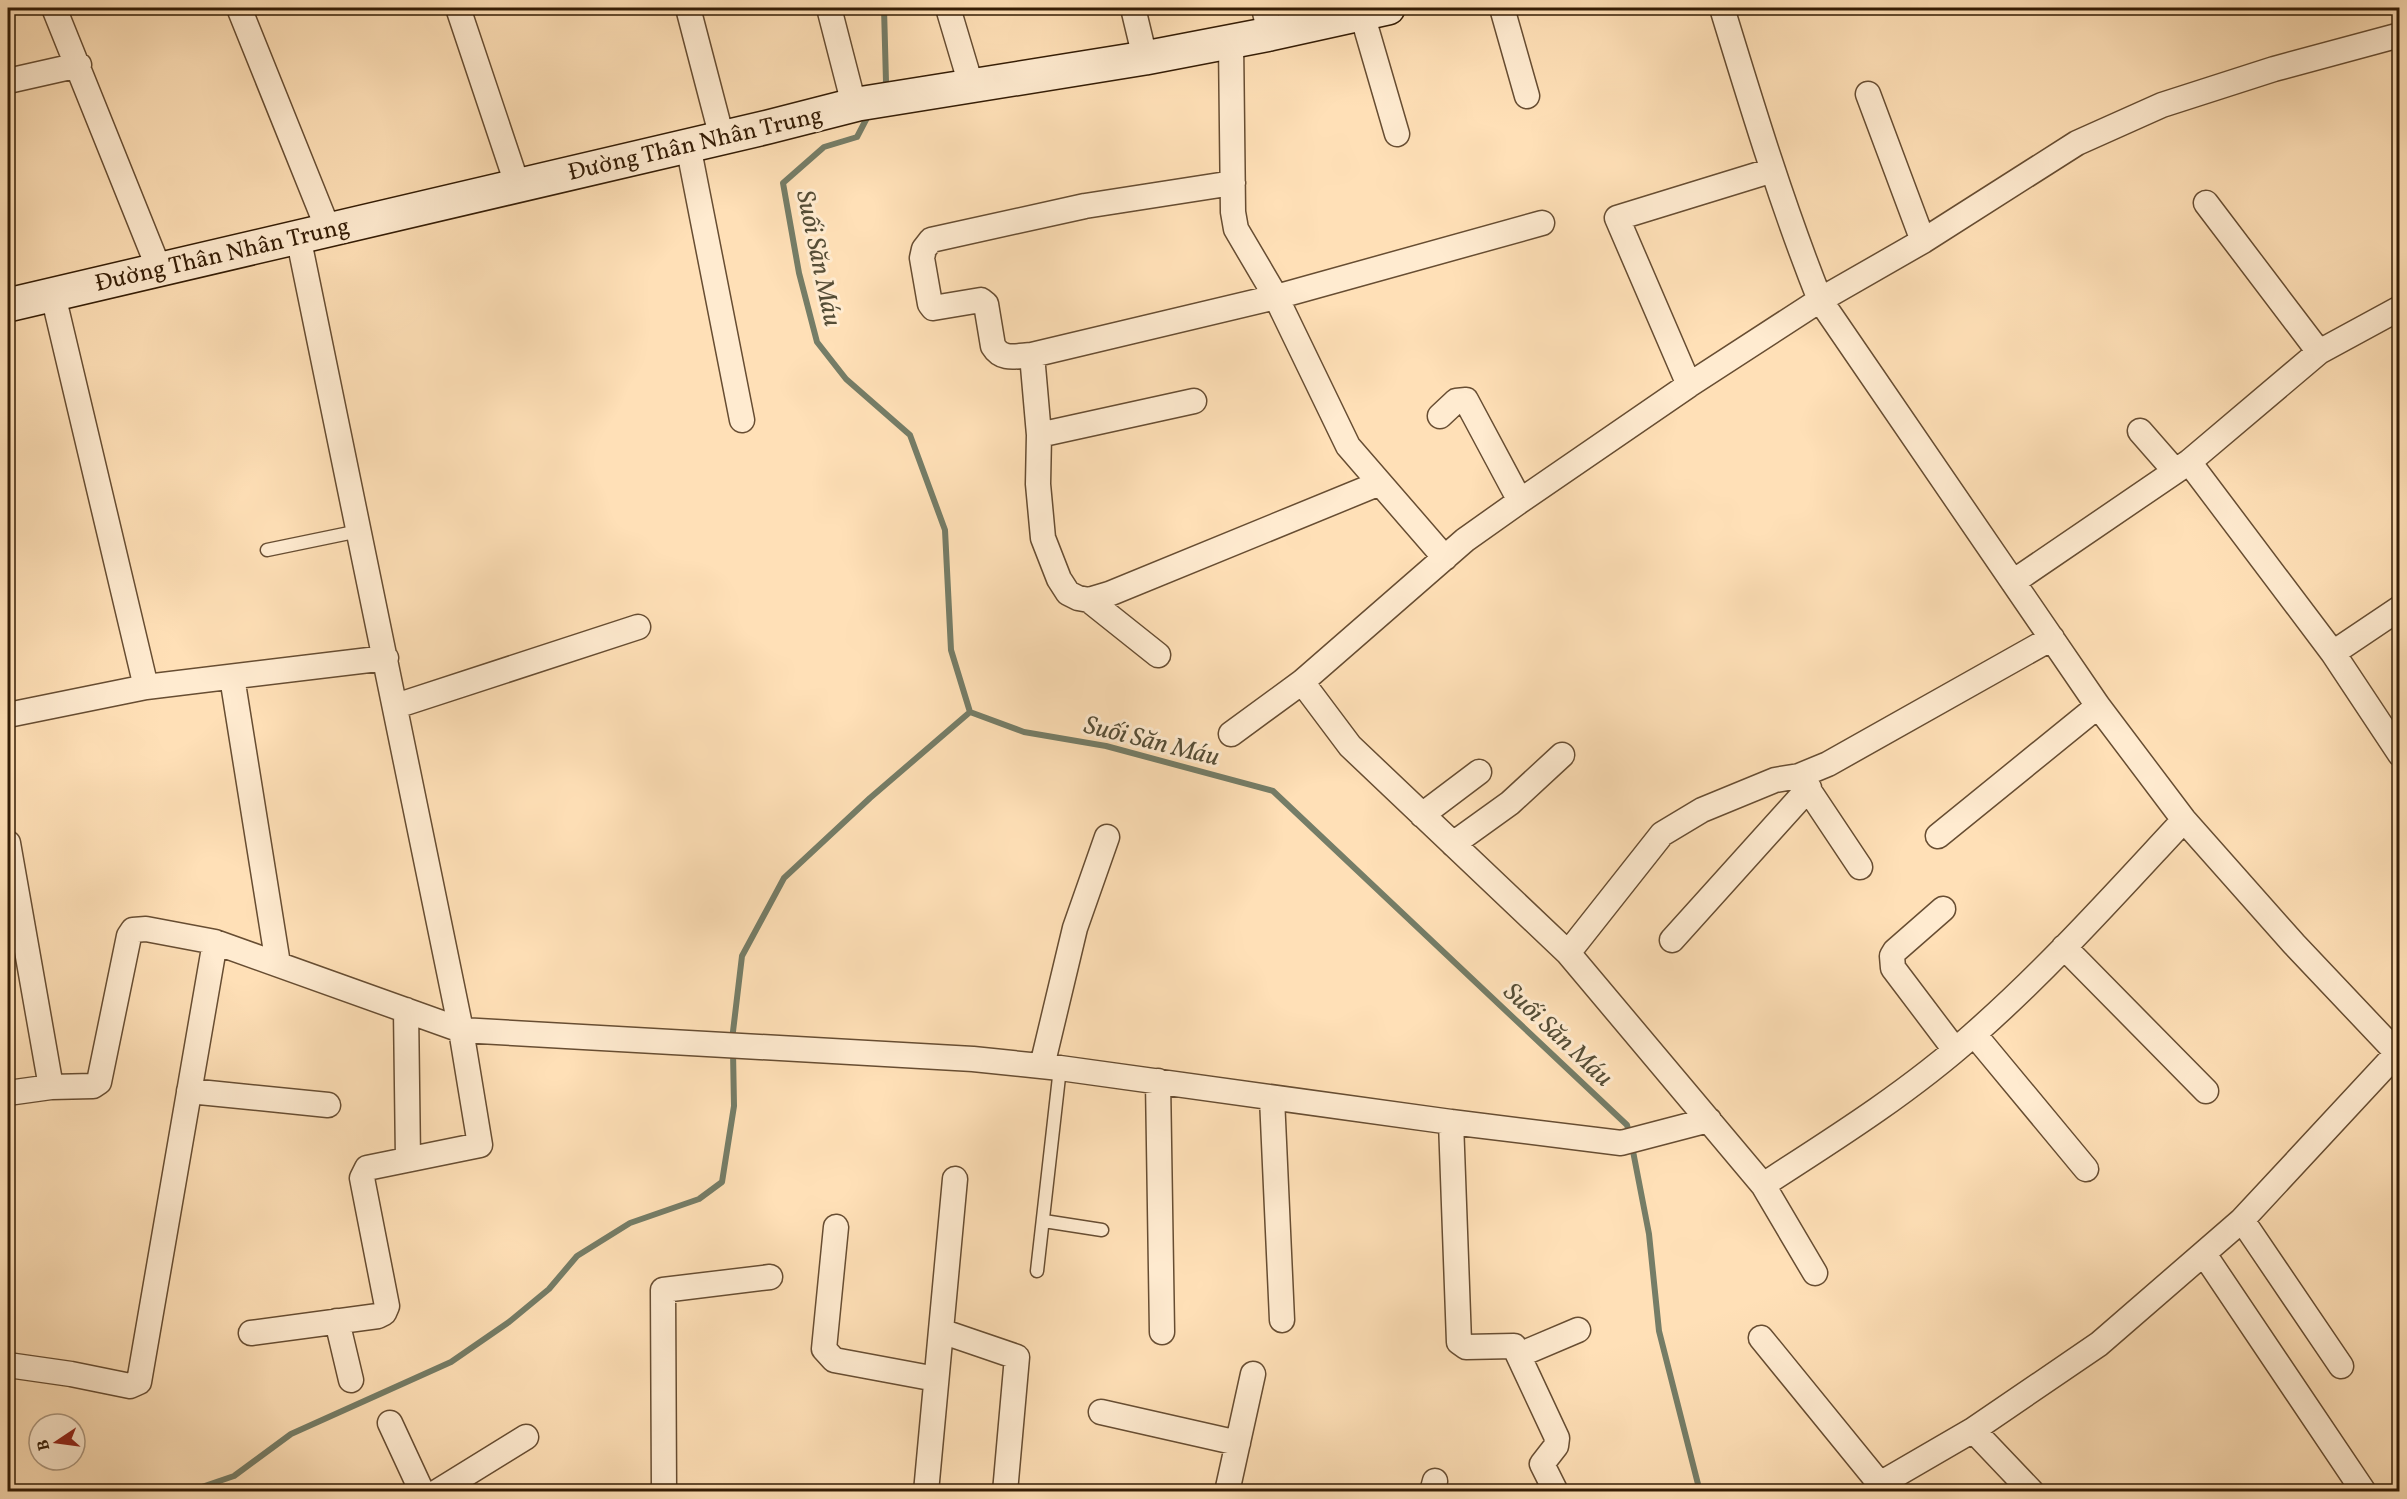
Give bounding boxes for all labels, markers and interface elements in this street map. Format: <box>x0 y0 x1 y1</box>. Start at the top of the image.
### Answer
street label: Đường Thân Nhân Trung <box>565 99 826 191</box>
water label: Suối Săn Máu <box>786 187 850 330</box>
street label: Đường Thân Nhân Trung <box>92 210 353 302</box>
water label: Suối Săn Máu <box>1080 708 1223 776</box>
water label: Suối Săn Máu <box>1495 975 1621 1096</box>
north arrow <box>27 1412 87 1472</box>
text: B <box>32 1437 56 1453</box>

